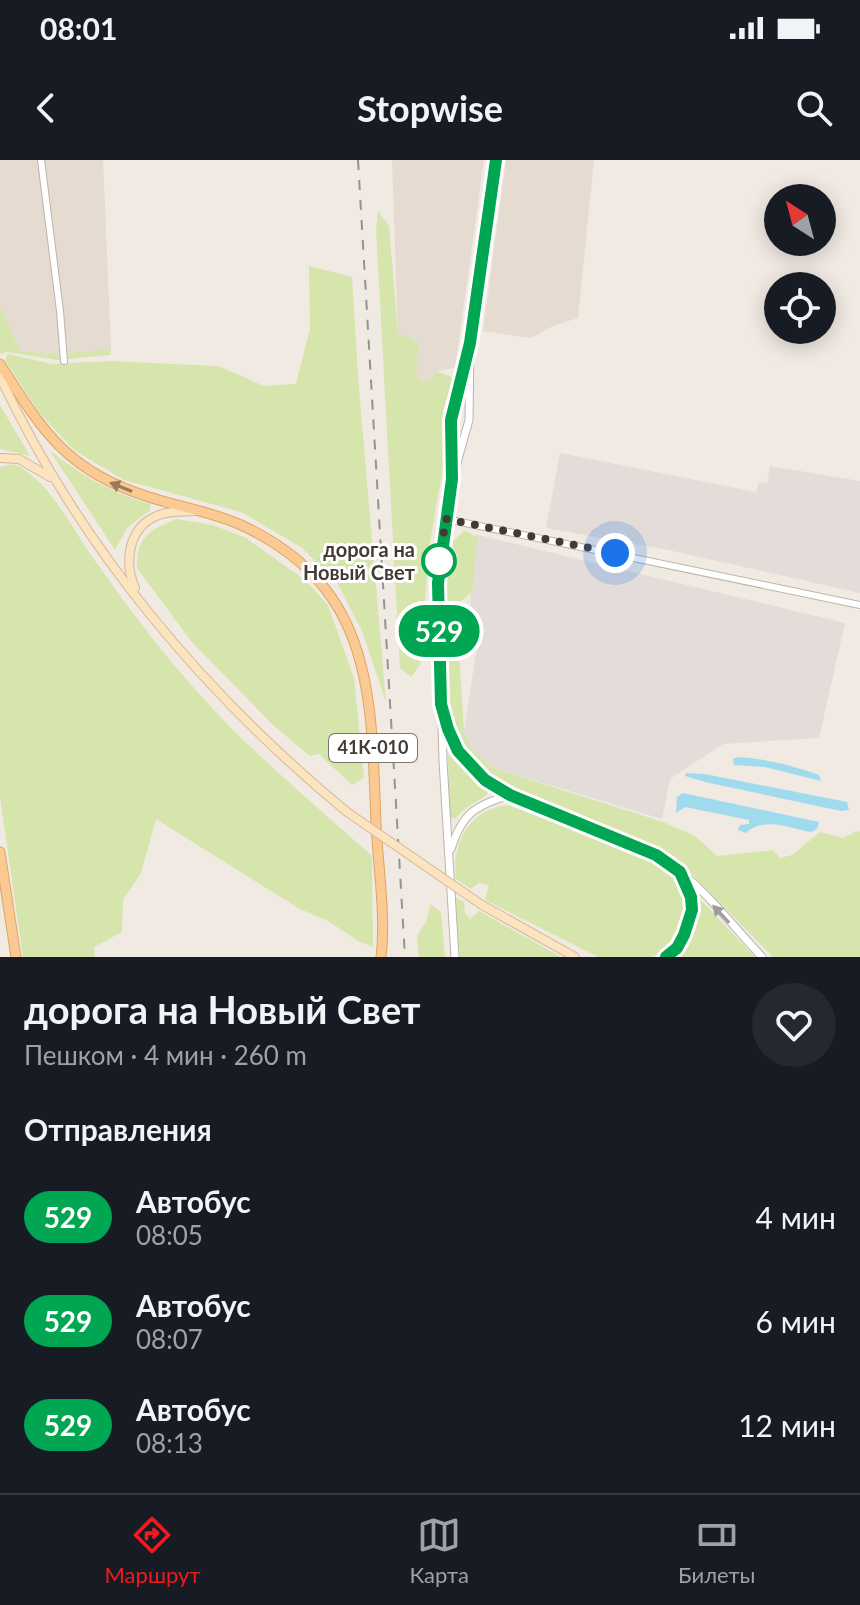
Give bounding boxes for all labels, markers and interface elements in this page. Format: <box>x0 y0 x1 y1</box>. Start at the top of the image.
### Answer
text: 08:01 <box>40 10 117 46</box>
icon: back <box>24 86 68 130</box>
text: Stopwise <box>357 86 503 130</box>
icon: search <box>792 86 836 130</box>
north arrow <box>764 184 836 256</box>
map controls <box>764 184 836 344</box>
button: locate <box>764 272 836 344</box>
one-way arrow <box>109 480 133 493</box>
your location <box>595 533 635 573</box>
place label: дорога на Новый Свет <box>303 537 416 584</box>
marker: дорога на Новый Свет <box>422 544 456 578</box>
line badge: 529 <box>393 605 485 657</box>
text: 529 <box>415 614 463 648</box>
road number: 41К-010 <box>329 734 417 762</box>
one-way arrow <box>713 905 731 924</box>
button: heart <box>752 983 836 1067</box>
text: дорога на Новый Свет <box>24 986 421 1032</box>
text: Пешком · 4 мин · 260 m <box>24 1039 307 1071</box>
text: Отправления <box>24 1111 212 1147</box>
text: Автобус <box>136 1183 251 1219</box>
text: 4 мин <box>756 1199 836 1235</box>
text: 529 <box>44 1200 92 1234</box>
text: 08:05 <box>136 1219 203 1251</box>
text: Автобус <box>136 1287 251 1323</box>
text: 6 мин <box>756 1303 836 1339</box>
text: 529 <box>44 1304 92 1338</box>
text: 08:07 <box>136 1323 203 1355</box>
text: Автобус <box>136 1391 251 1427</box>
text: 12 мин <box>738 1407 836 1443</box>
text: 529 <box>44 1408 92 1442</box>
text: 08:13 <box>136 1427 203 1459</box>
tab: Маршрут <box>105 1513 200 1588</box>
tab: Карта <box>410 1513 469 1588</box>
tab: Билеты <box>678 1513 755 1588</box>

